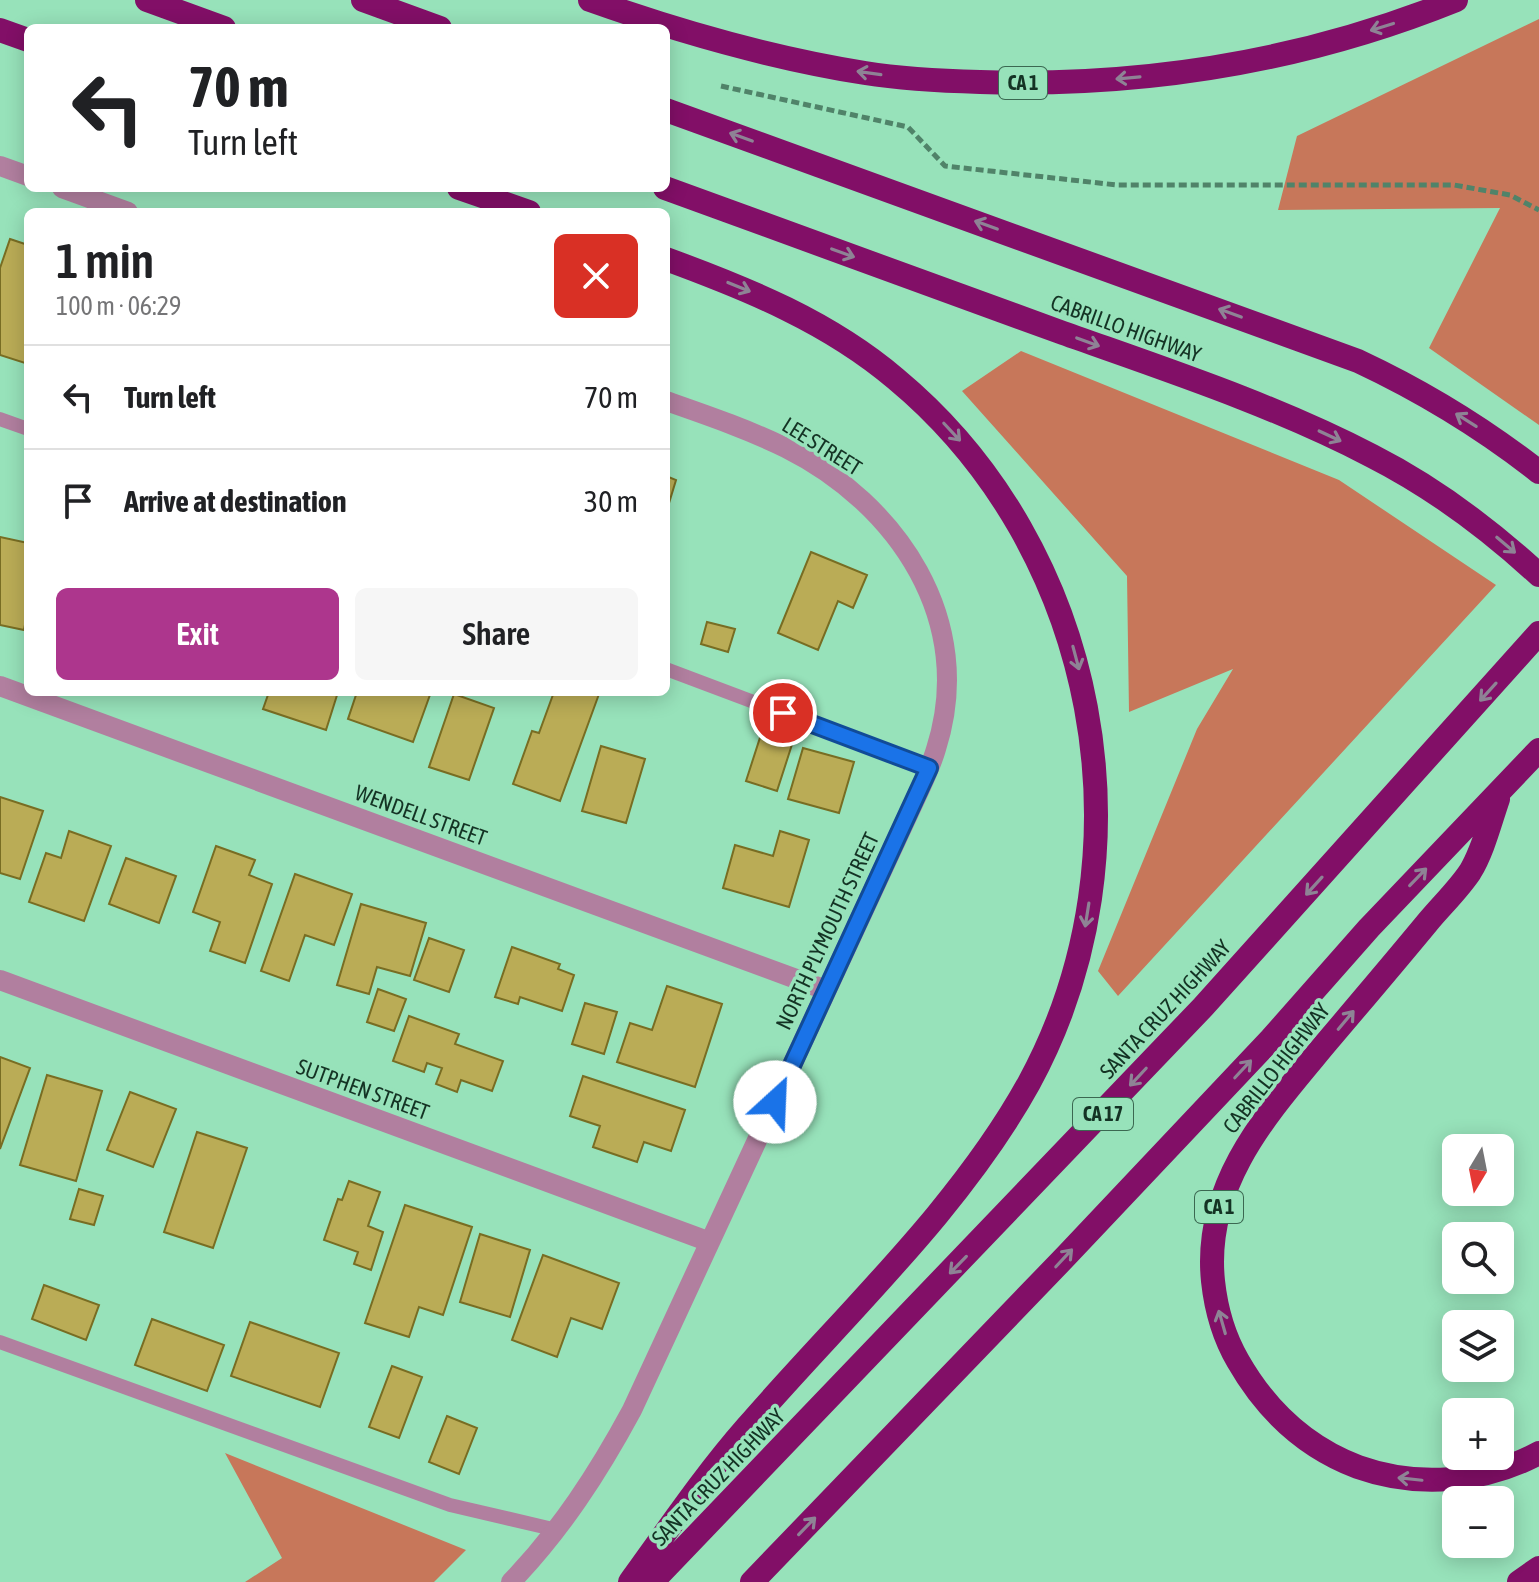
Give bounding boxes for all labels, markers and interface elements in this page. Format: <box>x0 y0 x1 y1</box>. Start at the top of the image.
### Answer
one-way arrow <box>1370 20 1395 35</box>
text: 70 m <box>188 55 289 119</box>
icon: left <box>56 56 160 160</box>
one-way arrow <box>857 65 882 80</box>
road number: CA 1 <box>999 67 1047 99</box>
one-way arrow <box>1115 71 1142 86</box>
text: Turn left <box>188 121 298 163</box>
one-way arrow <box>729 129 754 143</box>
one-way arrow <box>974 217 999 231</box>
text: 1 min <box>56 233 154 288</box>
button: close <box>554 234 638 318</box>
one-way arrow <box>830 247 855 261</box>
one-way arrow <box>726 280 751 295</box>
street label: CABRILLO HIGHWAY <box>1047 289 1205 367</box>
text: 100 m · 06:29 <box>56 291 181 321</box>
one-way arrow <box>1218 305 1243 320</box>
one-way arrow <box>1075 335 1100 350</box>
icon: left <box>56 375 100 419</box>
text: Turn left <box>124 380 216 414</box>
text: 70 m <box>584 380 638 414</box>
street label: LEE STREET <box>778 412 867 481</box>
one-way arrow <box>1456 412 1478 429</box>
one-way arrow <box>942 422 961 442</box>
one-way arrow <box>1318 429 1342 444</box>
icon: arrive <box>56 479 100 523</box>
text: Arrive at destination <box>124 484 346 518</box>
text: 30 m <box>584 484 638 518</box>
one-way arrow <box>1495 536 1516 554</box>
button: Exit <box>56 588 339 680</box>
button: Share <box>355 588 638 680</box>
one-way arrow <box>1069 644 1084 670</box>
pin <box>749 679 817 747</box>
one-way arrow <box>1478 682 1497 702</box>
icon: arrive <box>761 691 805 735</box>
street label: WENDELL STREET <box>352 779 491 851</box>
street label: NORTH PLYMOUTH STREET <box>770 828 884 1034</box>
one-way arrow <box>1408 867 1426 887</box>
one-way arrow <box>1306 875 1324 895</box>
one-way arrow <box>1079 902 1094 928</box>
street label: SANTA CRUZ HIGHWAY <box>1094 934 1236 1084</box>
street label: CABRILLO HIGHWAY <box>1217 998 1335 1138</box>
one-way arrow <box>1337 1010 1355 1030</box>
street label: SUTPHEN STREET <box>293 1053 433 1125</box>
one-way arrow <box>1233 1059 1252 1079</box>
position arrow <box>733 1060 817 1144</box>
one-way arrow <box>1128 1067 1147 1087</box>
road number: CA 17 <box>1073 1098 1133 1130</box>
north arrow <box>1442 1134 1514 1206</box>
map controls <box>1442 1134 1514 1558</box>
road number: CA 1 <box>1195 1191 1243 1223</box>
button: search <box>1442 1222 1514 1294</box>
one-way arrow <box>1055 1248 1074 1268</box>
one-way arrow <box>949 1255 968 1275</box>
one-way arrow <box>1214 1309 1229 1335</box>
button: layers <box>1442 1310 1514 1382</box>
button: + <box>1442 1398 1514 1470</box>
street label: SANTA CRUZ HIGHWAY <box>646 1403 790 1551</box>
one-way arrow <box>1397 1471 1424 1486</box>
button: − <box>1442 1486 1514 1558</box>
one-way arrow <box>797 1516 816 1536</box>

